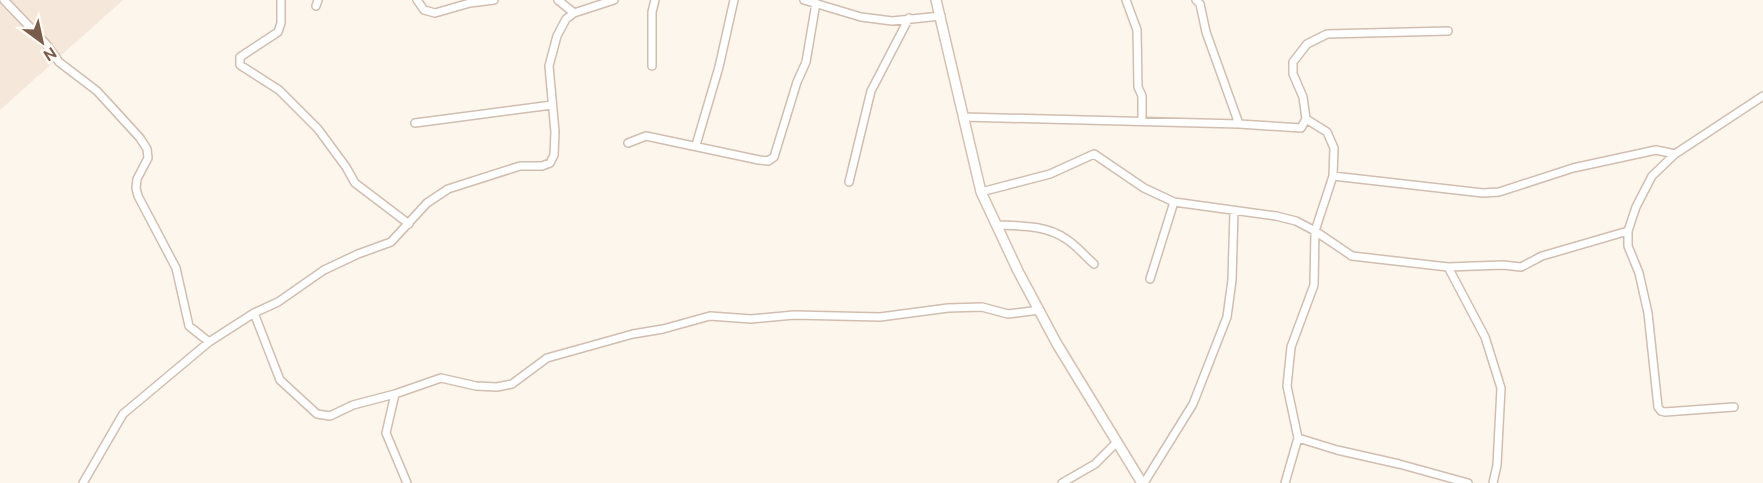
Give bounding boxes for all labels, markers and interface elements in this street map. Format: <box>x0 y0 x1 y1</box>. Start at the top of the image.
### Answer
north arrow <box>12 12 72 72</box>
text: N <box>40 44 60 65</box>

